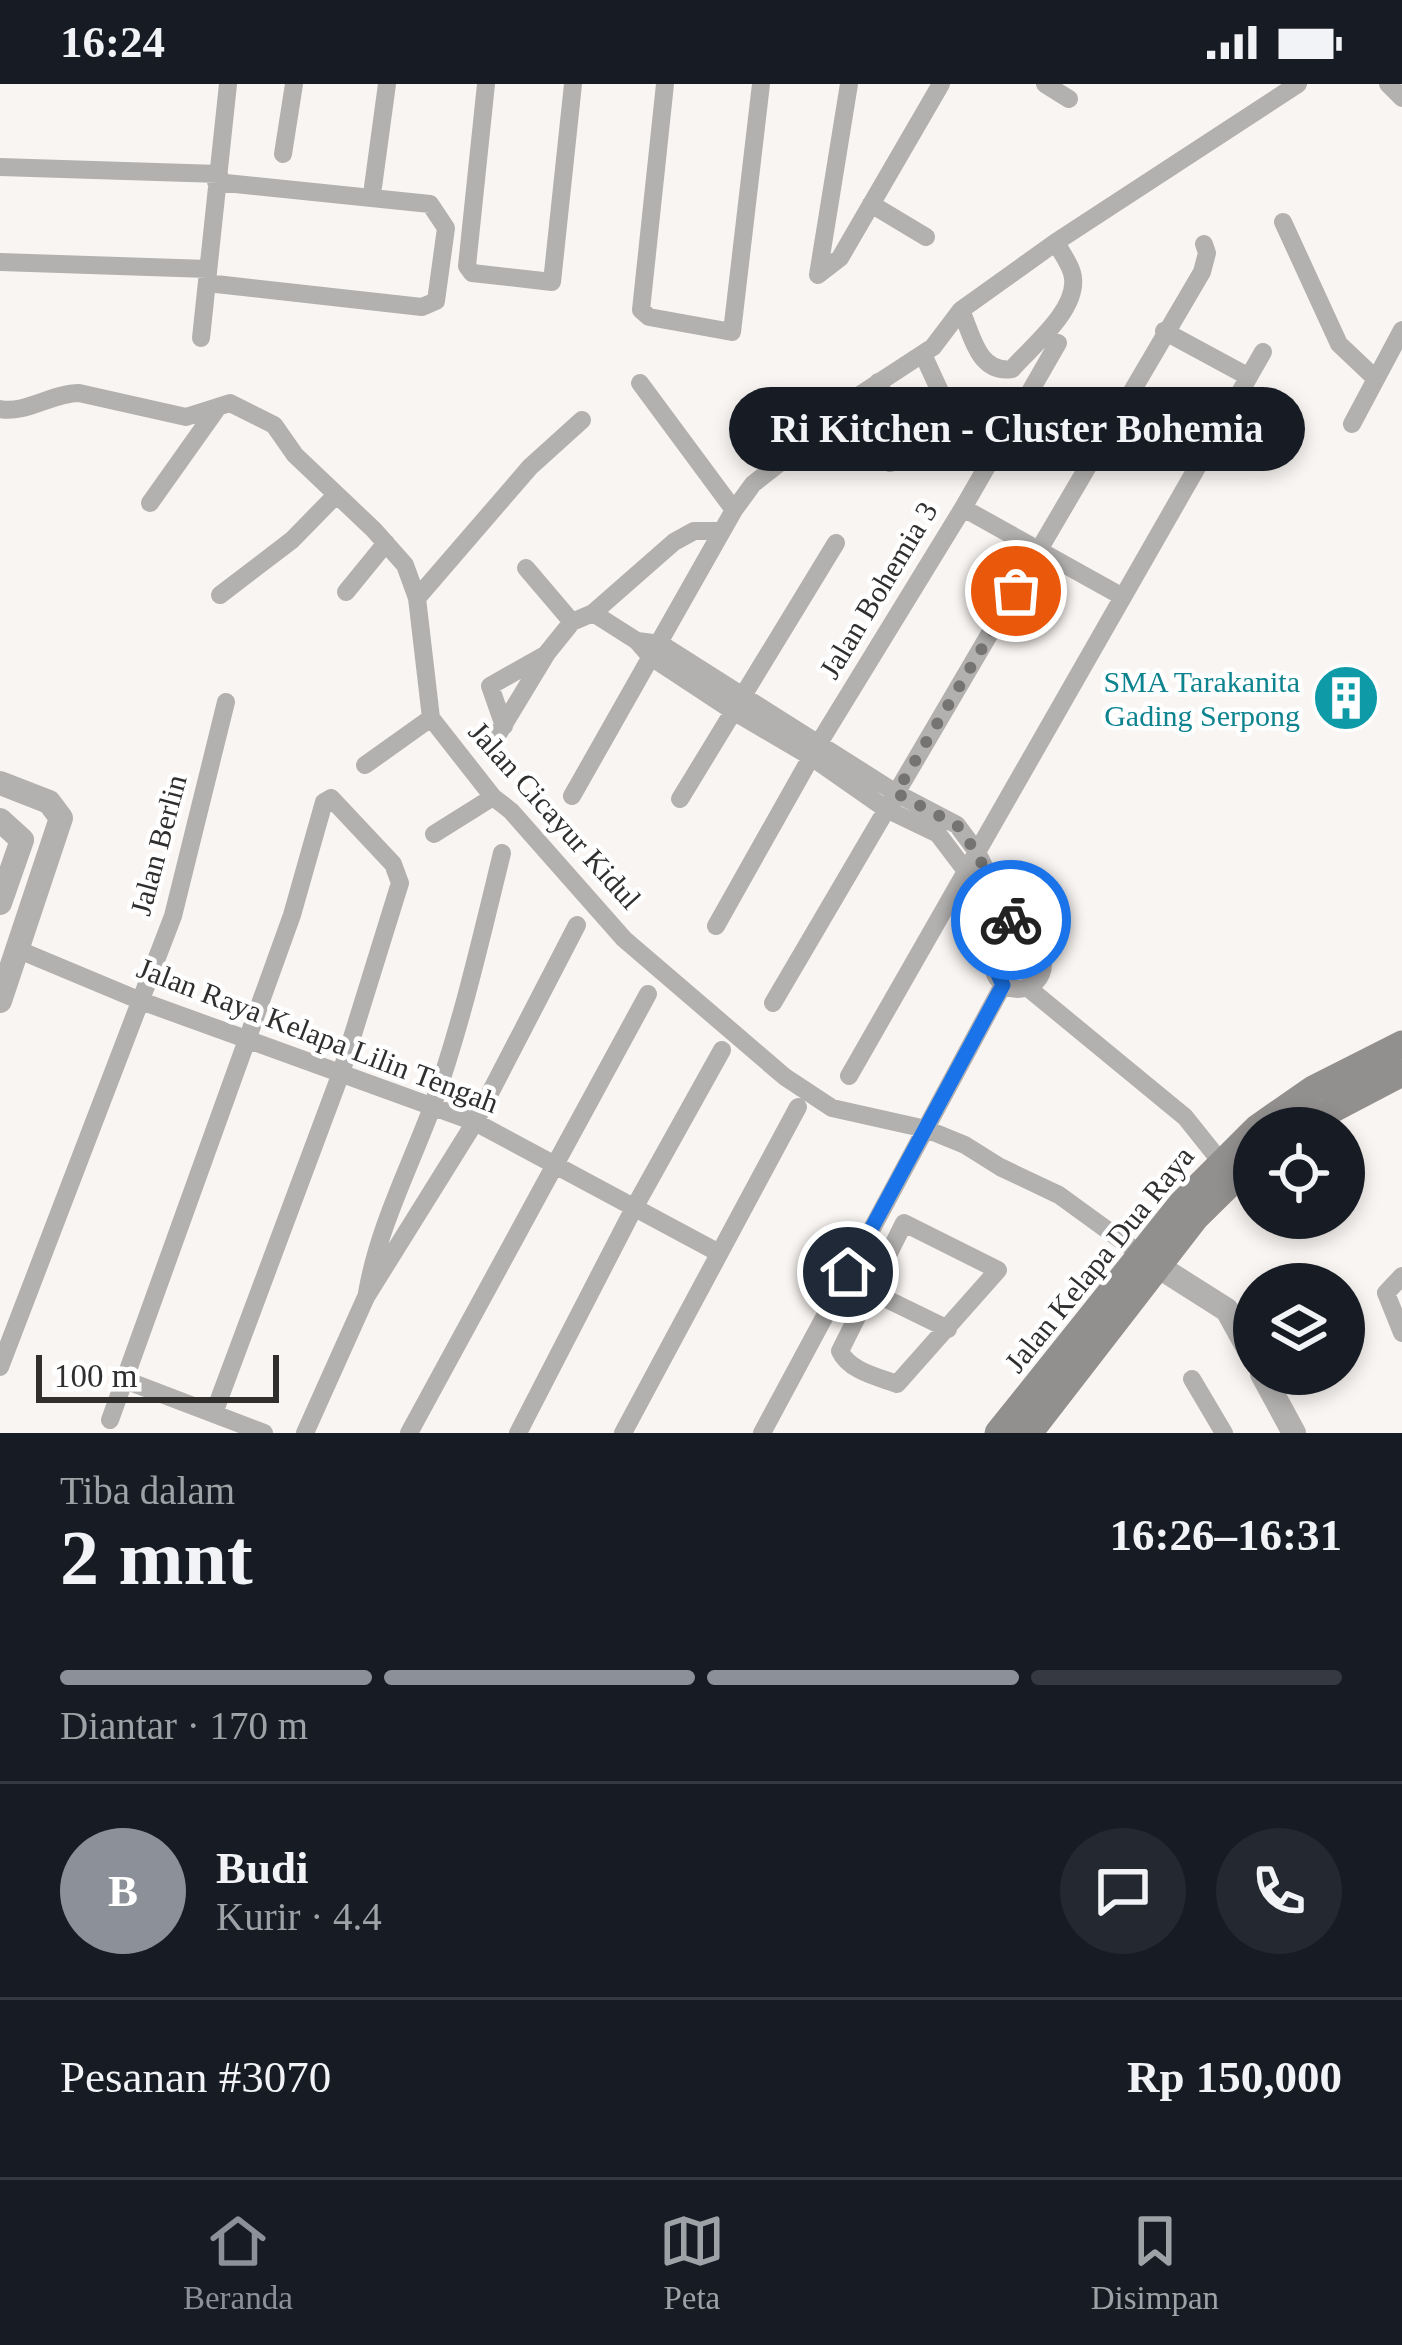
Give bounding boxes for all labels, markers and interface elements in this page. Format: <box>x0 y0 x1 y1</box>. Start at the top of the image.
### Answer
text: 16:24 <box>60 17 165 67</box>
callout: Ri Kitchen - Cluster Bohemia <box>728 387 1304 471</box>
text: Ri Kitchen - Cluster Bohemia <box>770 407 1264 450</box>
street label: Jalan Bohemia 3 <box>812 496 944 684</box>
pin <box>965 540 1067 642</box>
icon: bag <box>983 558 1049 624</box>
building icon: SMA Tarakanita Gading Serpong <box>1311 663 1381 733</box>
place label: SMA Tarakanita Gading Serpong <box>1104 665 1300 732</box>
street label: Jalan Cicayur Kidul <box>462 715 648 915</box>
street label: Jalan Berlin <box>123 771 193 919</box>
courier <box>951 860 1071 980</box>
icon: bike <box>978 887 1044 953</box>
street label: Jalan Raya Kelapa Lilin Tengah <box>133 951 503 1119</box>
map controls <box>1233 1107 1365 1395</box>
button: locate <box>1233 1107 1365 1239</box>
street label: Jalan Kelapa Dua Raya <box>998 1140 1200 1378</box>
pin <box>797 1221 899 1323</box>
icon: home <box>815 1239 881 1305</box>
button: layers <box>1233 1263 1365 1395</box>
scale bar <box>36 1349 279 1402</box>
text: 100 m <box>54 1358 137 1394</box>
text: Tiba dalam <box>60 1469 235 1512</box>
text: 16:26–16:31 <box>1110 1510 1342 1560</box>
text: 2 mnt <box>60 1514 253 1601</box>
text: Diantar · 170 m <box>60 1704 308 1747</box>
button: chat <box>1060 1828 1186 1954</box>
button: phone <box>1216 1828 1342 1954</box>
text: Budi <box>216 1843 309 1893</box>
text: B <box>108 1866 138 1916</box>
text: Kurir · 4.4 <box>216 1895 382 1938</box>
text: Pesanan #3070 <box>60 2052 331 2102</box>
text: Rp 150,000 <box>1127 2052 1342 2102</box>
tab: Beranda <box>183 2208 293 2317</box>
tab: Peta <box>659 2208 725 2317</box>
tab: Disimpan <box>1091 2208 1219 2317</box>

